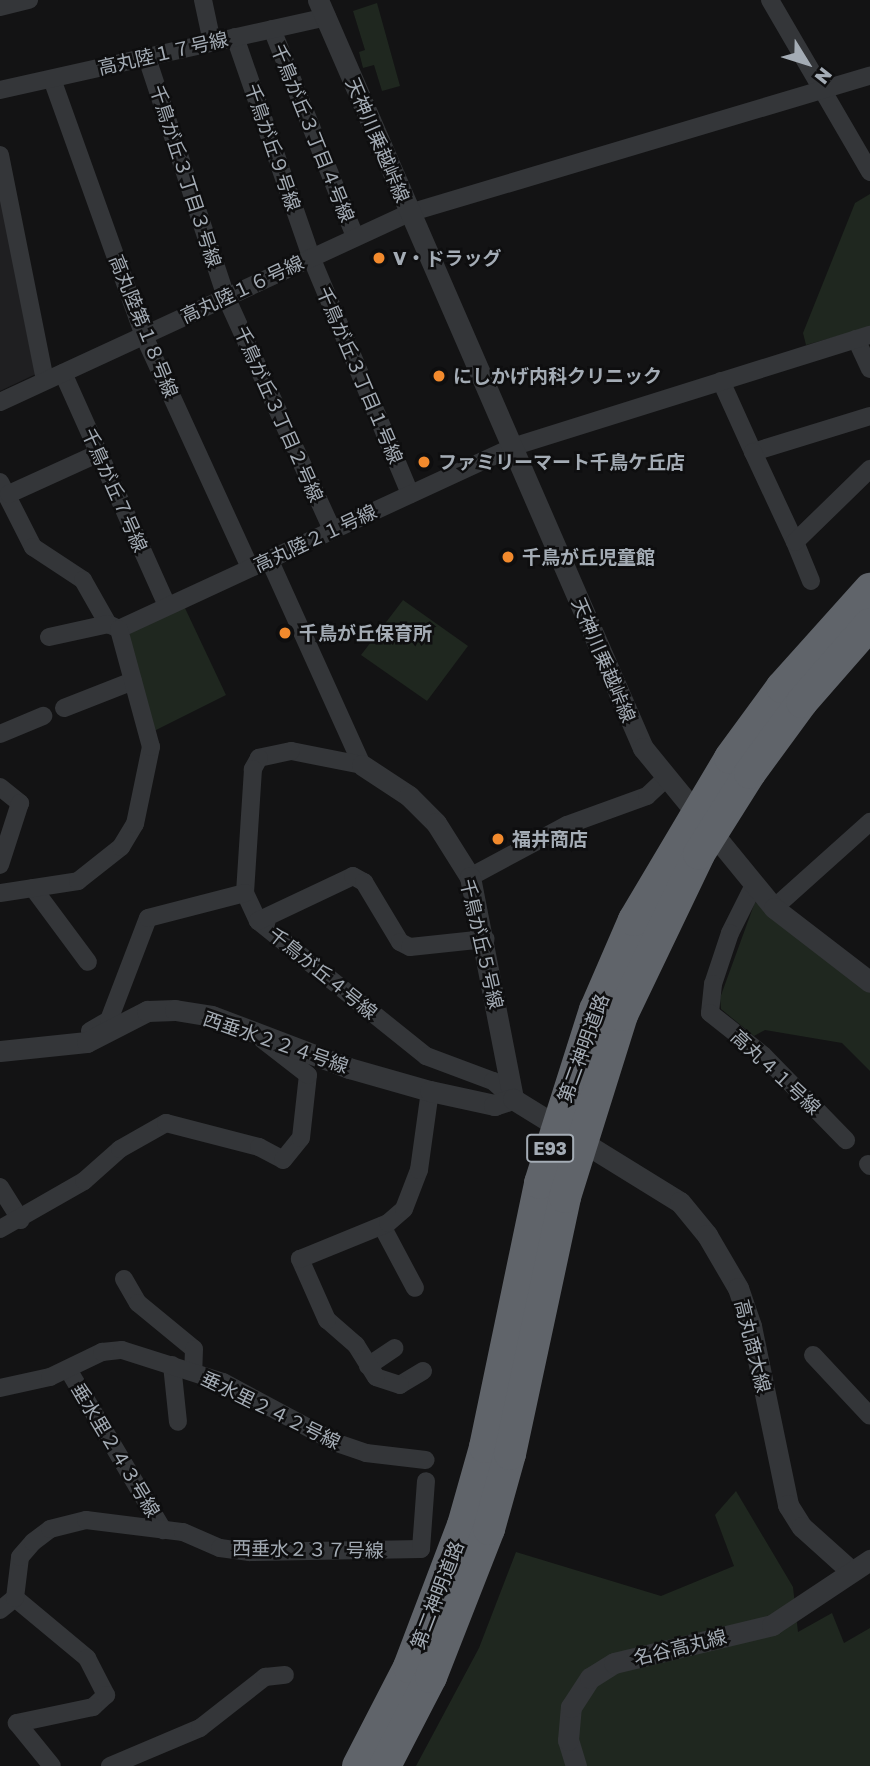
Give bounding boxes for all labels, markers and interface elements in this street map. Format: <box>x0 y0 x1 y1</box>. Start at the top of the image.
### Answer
street label: 高丸陸１７号線 <box>96 27 230 79</box>
north arrow <box>772 28 842 98</box>
street label: 千鳥が丘３丁目４号線 <box>267 41 359 225</box>
text: N <box>810 63 837 89</box>
street label: 天神川乗越峠線 <box>342 74 414 206</box>
street label: 千鳥が丘９号線 <box>241 80 305 214</box>
street label: 千鳥が丘３丁目３号線 <box>146 82 226 270</box>
place label: V・ドラッグ <box>393 247 501 269</box>
marker: V・ドラッグ <box>371 250 387 266</box>
street label: 高丸陸第１８号線 <box>105 251 183 401</box>
street label: 高丸陸１６号線 <box>177 251 307 327</box>
street label: 千鳥が丘３丁目１号線 <box>312 283 408 467</box>
street label: 千鳥が丘３丁目２号線 <box>230 323 328 505</box>
place label: にしかげ内科クリニック <box>453 365 662 387</box>
marker: にしかげ内科クリニック <box>431 368 447 384</box>
street label: 千鳥が丘７号線 <box>78 425 152 555</box>
place label: ファミリーマート千鳥ケ丘店 <box>438 451 685 473</box>
marker: ファミリーマート千鳥ケ丘店 <box>416 454 432 470</box>
street label: 高丸陸２１号線 <box>250 500 380 576</box>
place label: 千鳥が丘児童館 <box>522 546 655 568</box>
marker: 千鳥が丘児童館 <box>500 549 516 565</box>
street label: 天神川乗越峠線 <box>568 594 640 726</box>
place label: 千鳥が丘保育所 <box>299 622 432 644</box>
marker: 千鳥が丘保育所 <box>277 625 293 641</box>
place label: 福井商店 <box>512 828 588 850</box>
marker: 福井商店 <box>490 831 506 847</box>
street label: 千鳥が丘５号線 <box>456 877 508 1011</box>
street label: 千鳥が丘４号線 <box>264 922 382 1024</box>
street label: 第二神明道路 <box>553 991 613 1105</box>
street label: 西垂水２２４号線 <box>200 1006 352 1078</box>
street label: 高丸４１号線 <box>727 1025 825 1119</box>
road number: E93 <box>526 1134 574 1162</box>
street label: 高丸商大線 <box>730 1297 776 1395</box>
street label: 垂水里２４２号線 <box>198 1366 344 1454</box>
street label: 垂水里２４３号線 <box>67 1379 165 1521</box>
street label: 西垂水２３７号線 <box>232 1536 384 1562</box>
street label: 第二神明道路 <box>406 1538 468 1652</box>
street label: 名谷高丸線 <box>631 1624 729 1670</box>

